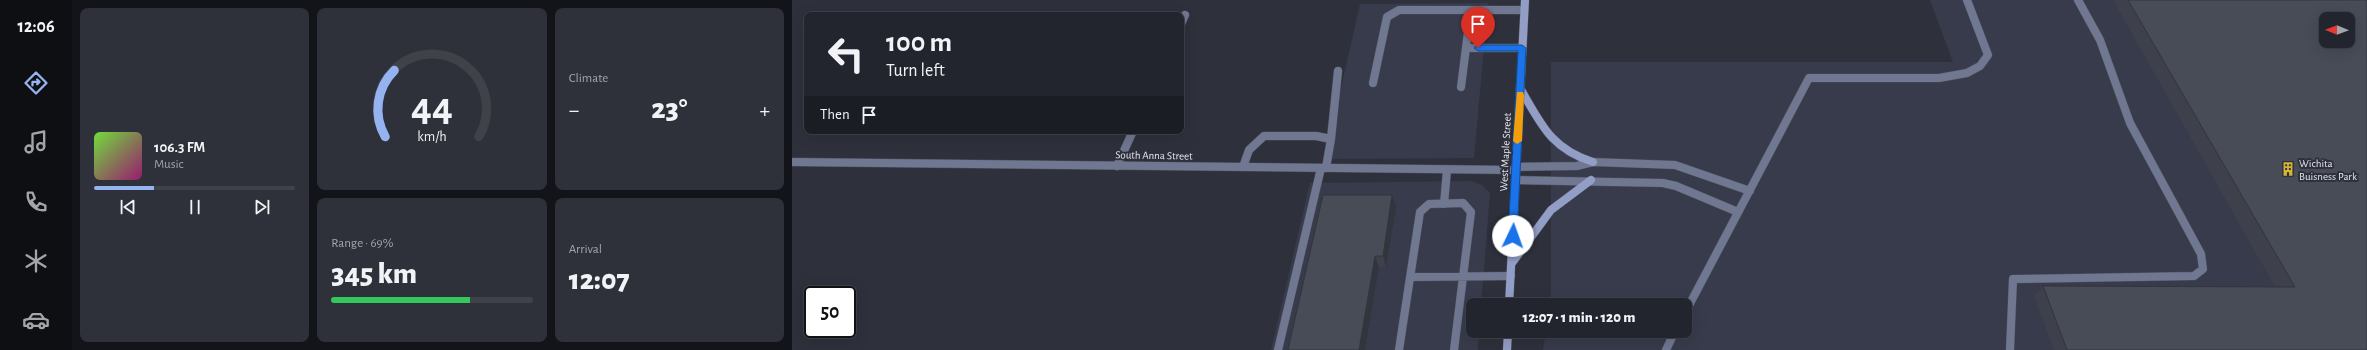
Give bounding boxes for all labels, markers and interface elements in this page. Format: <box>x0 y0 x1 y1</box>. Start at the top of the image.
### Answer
pin <box>1461 7.0 1495 48</box>
north arrow <box>2319 12 2355 48</box>
map controls <box>2319 12 2355 48</box>
icon: arrive <box>1467 13 1489 35</box>
text: 12:06 <box>17 18 55 36</box>
icon: left <box>820 28 872 80</box>
text: 100 m <box>886 29 952 57</box>
text: Turn left <box>886 62 945 80</box>
icon: directions <box>22 69 50 97</box>
text: Climate <box>569 72 608 85</box>
text: 44 <box>411 87 453 128</box>
text: 23° <box>651 94 687 124</box>
text: − <box>569 99 579 121</box>
text: + <box>759 99 770 121</box>
icon: arrive <box>858 104 880 126</box>
text: Then <box>820 107 850 122</box>
street label: West Maple Street <box>1498 112 1513 192</box>
icon: music <box>22 128 50 156</box>
text: km/h <box>417 129 447 143</box>
text: 106.3 FM <box>154 140 205 155</box>
street label: South Anna Street <box>1115 149 1193 162</box>
text: Music <box>154 158 184 171</box>
place label: Wichita Buisness Park <box>2299 158 2357 182</box>
building icon: Wichita Buisness Park <box>2280 161 2296 177</box>
icon: phone <box>22 188 50 216</box>
icon: previous <box>117 196 139 218</box>
icon: pause <box>184 196 206 218</box>
icon: next <box>251 196 273 218</box>
position arrow <box>1492 215 1534 257</box>
text: Range · 69% <box>331 237 393 250</box>
text: Arrival <box>569 243 602 256</box>
icon: climate <box>22 247 50 275</box>
text: 345 km <box>331 259 417 289</box>
text: 12:07 <box>569 265 630 295</box>
speed limit sign: 50 <box>804 286 856 338</box>
icon: car <box>22 306 50 334</box>
text: 12:07 · 1 min · 120 m <box>1523 310 1635 325</box>

